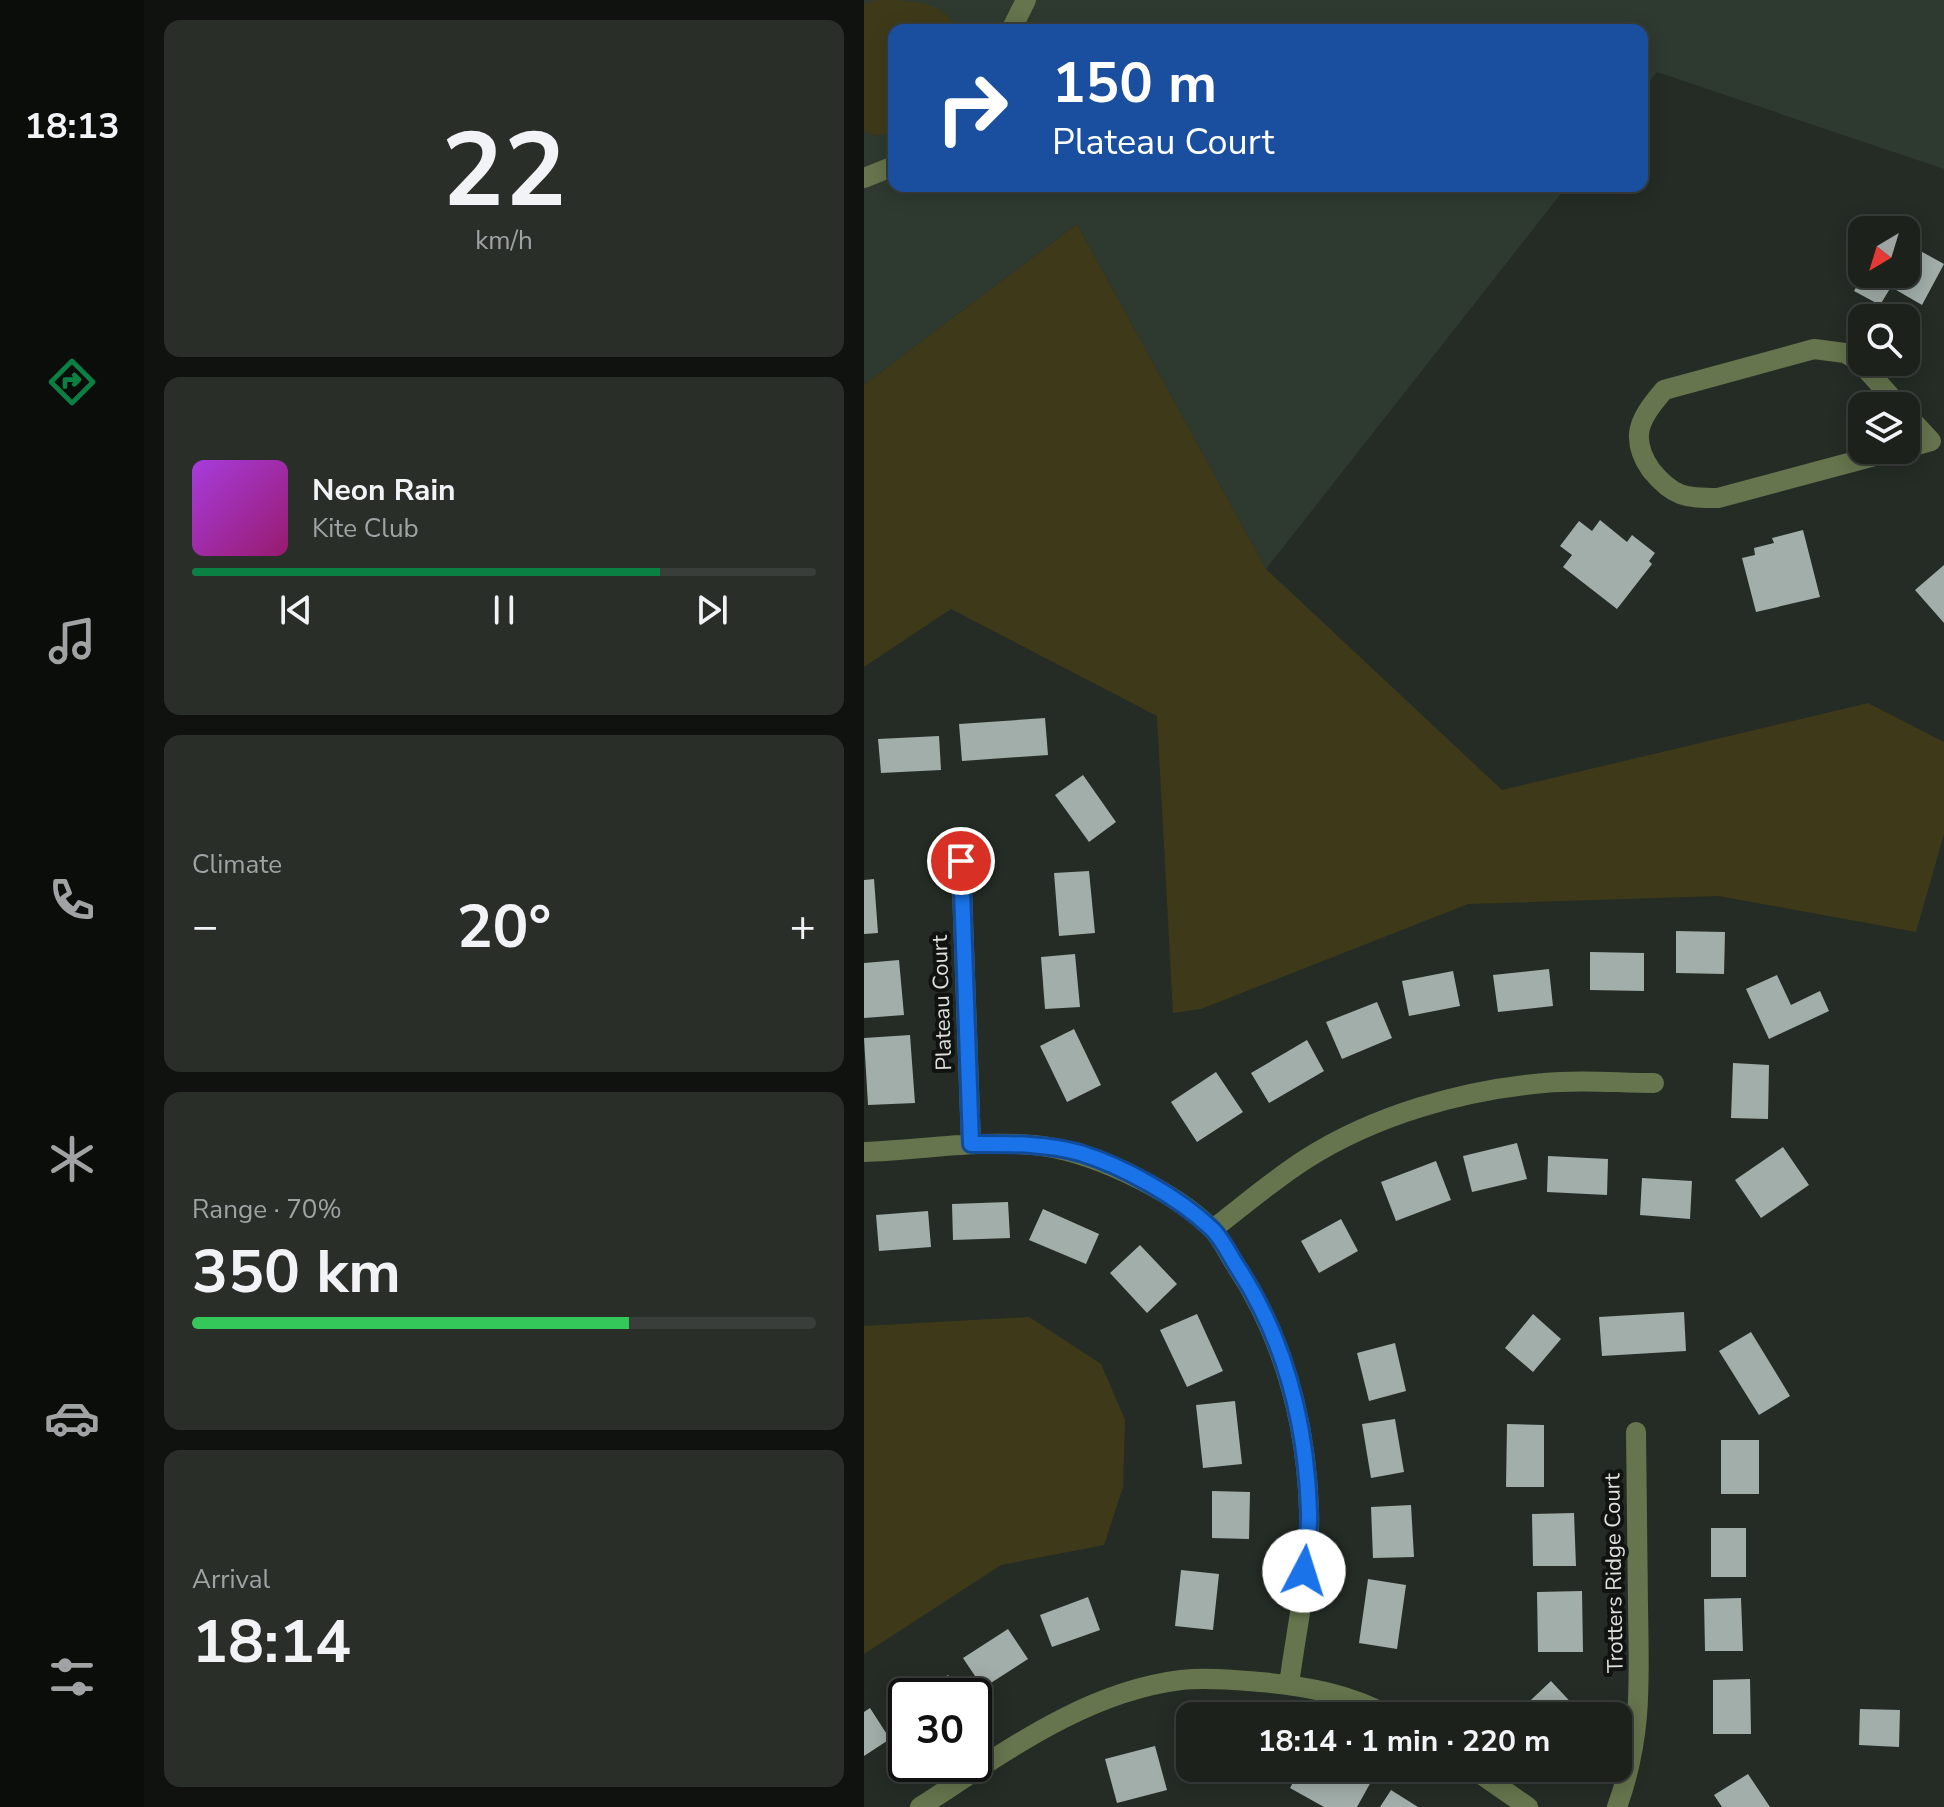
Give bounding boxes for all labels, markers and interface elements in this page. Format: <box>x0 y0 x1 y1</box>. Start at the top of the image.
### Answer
text: 150 m <box>1052 45 1217 122</box>
icon: right <box>920 56 1024 160</box>
text: 22 <box>442 100 566 242</box>
text: 18:13 <box>24 102 120 151</box>
text: Plateau Court <box>1052 118 1274 167</box>
north arrow <box>1848 216 1920 288</box>
map controls <box>1848 216 1920 464</box>
text: km/h <box>475 223 533 258</box>
button: search <box>1848 304 1920 376</box>
icon: directions <box>44 354 100 410</box>
button: layers <box>1848 392 1920 464</box>
text: Neon Rain <box>312 470 456 511</box>
text: Kite Club <box>312 511 419 546</box>
icon: previous <box>274 588 318 632</box>
icon: pause <box>482 588 526 632</box>
icon: next <box>690 588 734 632</box>
icon: music <box>44 613 100 669</box>
pin <box>927 827 995 895</box>
icon: arrive <box>939 839 983 883</box>
text: Climate <box>192 847 282 882</box>
icon: phone <box>44 872 100 928</box>
text: 20° <box>457 886 551 968</box>
text: − <box>192 897 218 957</box>
text: + <box>790 897 816 957</box>
street label: Plateau Court <box>925 934 959 1071</box>
icon: climate <box>44 1131 100 1187</box>
text: Range · 70% <box>192 1192 342 1227</box>
text: 350 km <box>192 1231 401 1313</box>
icon: car <box>44 1390 100 1446</box>
street label: Trotters Ridge Court <box>1597 1473 1631 1673</box>
position arrow <box>1262 1529 1346 1613</box>
text: Arrival <box>192 1562 270 1597</box>
text: 18:14 <box>192 1601 351 1683</box>
icon: filters <box>44 1649 100 1705</box>
speed limit sign: 30 <box>888 1678 992 1782</box>
text: 18:14 · 1 min · 220 m <box>1258 1721 1550 1762</box>

